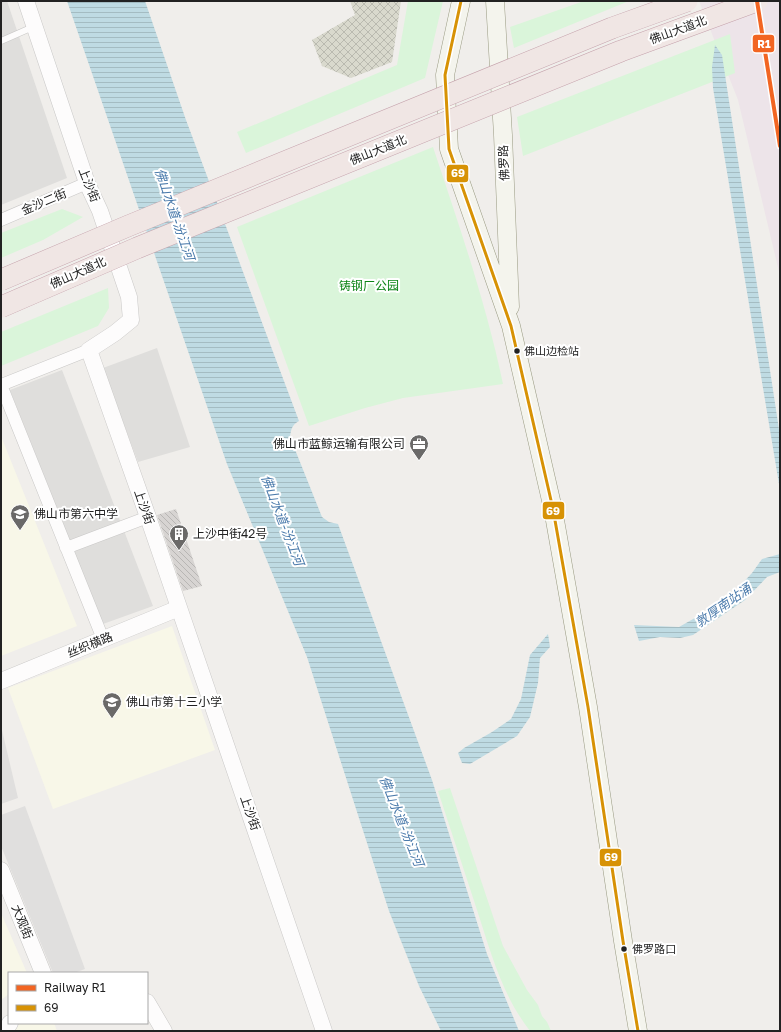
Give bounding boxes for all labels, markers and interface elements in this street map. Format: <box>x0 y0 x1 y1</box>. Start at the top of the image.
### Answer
street label: 佛山大道北 <box>647 12 709 47</box>
line badge: R1 <box>752 34 775 53</box>
text: R1 <box>757 37 771 50</box>
street label: 佛山大道北 <box>347 131 408 168</box>
street label: 佛罗路 <box>495 145 512 181</box>
line badge: 69 <box>446 164 469 183</box>
street label: 上沙街 <box>76 165 103 204</box>
water label: 佛山水道-汾江河 <box>152 166 199 265</box>
text: 69 <box>451 166 465 179</box>
street label: 金沙二街 <box>19 185 69 218</box>
street label: 佛山大道北 <box>47 253 108 292</box>
park label: 铸钢厂公园 <box>339 278 399 293</box>
place label: 佛山边检站 <box>524 344 579 357</box>
marker: 佛山边检站 <box>512 346 522 356</box>
office icon: 佛山市蓝鲸运输有限公司 <box>408 433 430 461</box>
place label: 佛山市蓝鲸运输有限公司 <box>273 436 405 451</box>
water label: 佛山水道-汾江河 <box>258 472 309 570</box>
street label: 上沙街 <box>132 487 157 526</box>
line badge: 69 <box>542 501 565 520</box>
school or university icon: 佛山市第六中学 <box>9 503 31 531</box>
text: 69 <box>546 504 560 517</box>
place label: 佛山市第六中学 <box>34 506 118 521</box>
building icon: 上沙中街42号 <box>168 523 190 551</box>
place label: 上沙中街42号 <box>193 526 267 541</box>
water label: 敦厚南站涌 <box>692 579 756 630</box>
street label: 丝织横路 <box>65 629 115 660</box>
school or university icon: 佛山市第十三小学 <box>101 691 123 719</box>
place label: 佛山市第十三小学 <box>126 694 222 709</box>
water label: 佛山水道-汾江河 <box>377 774 429 871</box>
street label: 上沙街 <box>238 793 263 832</box>
line badge: 69 <box>599 848 622 867</box>
text: 69 <box>604 850 618 863</box>
street label: 大观街 <box>9 902 36 941</box>
place label: 佛罗路口 <box>632 942 676 955</box>
marker: 佛罗路口 <box>619 944 629 954</box>
legend <box>8 972 148 1024</box>
text: Railway R1 <box>44 980 106 995</box>
text: 69 <box>44 1000 59 1015</box>

